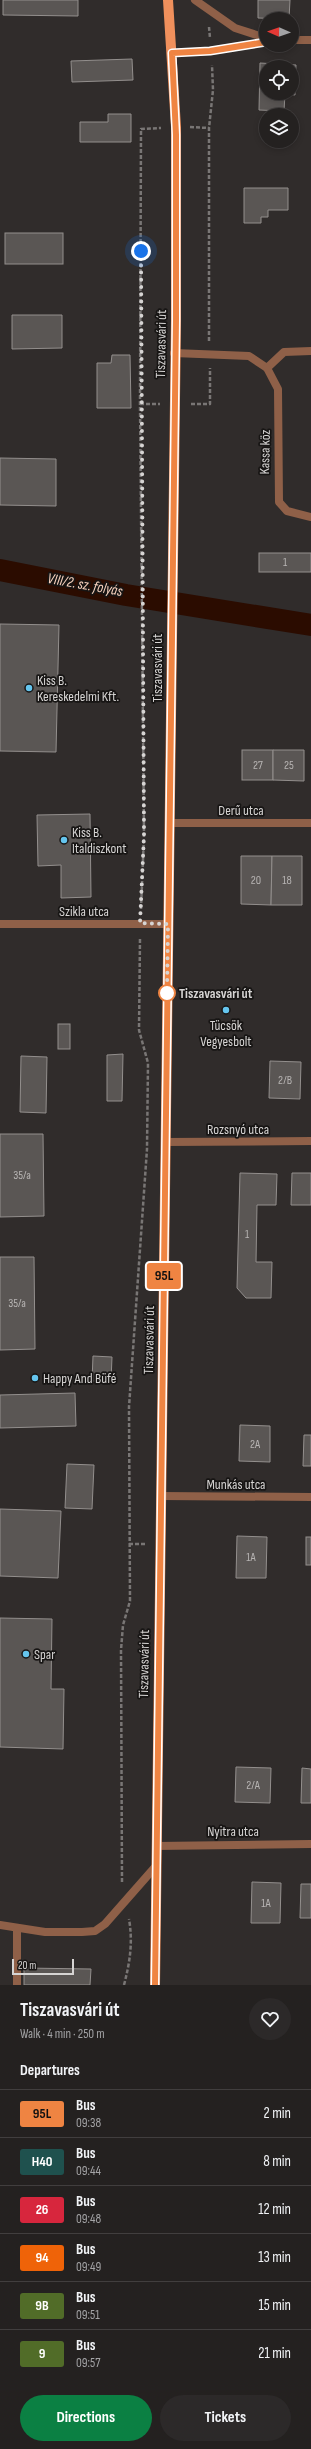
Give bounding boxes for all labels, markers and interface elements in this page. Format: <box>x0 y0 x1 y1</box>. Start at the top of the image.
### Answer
north arrow <box>259 12 299 52</box>
map controls <box>259 12 299 148</box>
button: locate <box>259 60 299 100</box>
button: layers <box>259 108 299 148</box>
your location <box>131 241 151 261</box>
street label: Tiszavasvári út <box>152 310 170 378</box>
street label: Kassa köz <box>256 429 274 475</box>
house number: 1 <box>283 555 288 570</box>
water label: VIII/2. sz. folyás <box>46 569 125 601</box>
street label: Tiszavasvári út <box>149 634 166 702</box>
place label: Kiss B. Kereskedelmi Kft. <box>37 672 119 705</box>
marker: Kiss B. Kereskedelmi Kft. <box>24 683 34 693</box>
house number: 27 <box>253 758 263 773</box>
house number: 25 <box>284 758 294 773</box>
street label: Derű utca <box>218 802 264 819</box>
place label: Kiss B. Italdiszkont <box>72 824 127 857</box>
marker: Kiss B. Italdiszkont <box>59 835 69 845</box>
house number: 20 <box>251 873 261 888</box>
house number: 18 <box>282 873 292 888</box>
street label: Szikla utca <box>59 903 109 920</box>
marker: Tiszavasvári út <box>158 984 176 1002</box>
place label: Tiszavasvári út <box>179 985 253 1002</box>
marker: Tücsök Vegyesbolt <box>221 1005 231 1015</box>
place label: Tücsök Vegyesbolt <box>200 1017 252 1050</box>
house number: 2/B <box>278 1073 292 1088</box>
street label: Rozsnyó utca <box>207 1121 269 1138</box>
house number: 35/a <box>13 1168 31 1183</box>
house number: 1 <box>245 1227 250 1242</box>
line badge: 95L <box>141 1263 187 1289</box>
text: 95L <box>155 1267 173 1284</box>
house number: 35/a <box>8 1296 26 1311</box>
street label: Tiszavasvári út <box>140 1306 158 1374</box>
place label: Happy And Büfé <box>43 1370 116 1387</box>
marker: Happy And Büfé <box>30 1373 40 1383</box>
house number: 2A <box>250 1437 261 1452</box>
street label: Munkás utca <box>207 1476 265 1493</box>
house number: 1A <box>246 1550 257 1565</box>
street label: Tiszavasvári út <box>135 1630 153 1698</box>
place label: Spar <box>34 1646 55 1663</box>
marker: Spar <box>21 1649 31 1659</box>
house number: 2/A <box>246 1778 261 1793</box>
street label: Nyitra utca <box>207 1823 259 1840</box>
house number: 1A <box>261 1896 272 1911</box>
scale bar <box>12 1957 74 1976</box>
text: 20 m <box>18 1959 36 1972</box>
button: heart <box>249 1998 291 2040</box>
text: Tiszavasvári út <box>20 1999 120 2022</box>
text: Walk · 4 min · 250 m <box>20 2026 105 2042</box>
text: Departures <box>20 2061 80 2080</box>
text: Bus <box>76 2096 95 2115</box>
text: 2 min <box>264 2104 291 2123</box>
text: 95L <box>33 2105 51 2122</box>
text: 09:38 <box>76 2115 101 2131</box>
text: Bus <box>76 2144 95 2163</box>
text: 8 min <box>263 2152 291 2171</box>
text: H40 <box>32 2153 52 2170</box>
text: 09:44 <box>76 2163 101 2179</box>
text: Bus <box>76 2192 95 2211</box>
text: 12 min <box>258 2200 291 2219</box>
text: 26 <box>36 2201 48 2218</box>
text: 09:48 <box>76 2211 101 2227</box>
text: Bus <box>76 2240 95 2259</box>
text: 13 min <box>258 2248 291 2267</box>
text: 94 <box>35 2249 49 2266</box>
text: 09:49 <box>76 2259 101 2275</box>
text: Bus <box>76 2288 95 2307</box>
text: 15 min <box>259 2296 291 2315</box>
text: 9B <box>35 2297 49 2314</box>
text: 09:51 <box>76 2307 100 2323</box>
text: Bus <box>76 2336 95 2355</box>
text: 21 min <box>258 2344 291 2363</box>
text: 9 <box>39 2345 45 2362</box>
text: 09:57 <box>76 2355 100 2371</box>
button: Directions <box>20 2395 152 2441</box>
button: Tickets <box>160 2395 291 2441</box>

